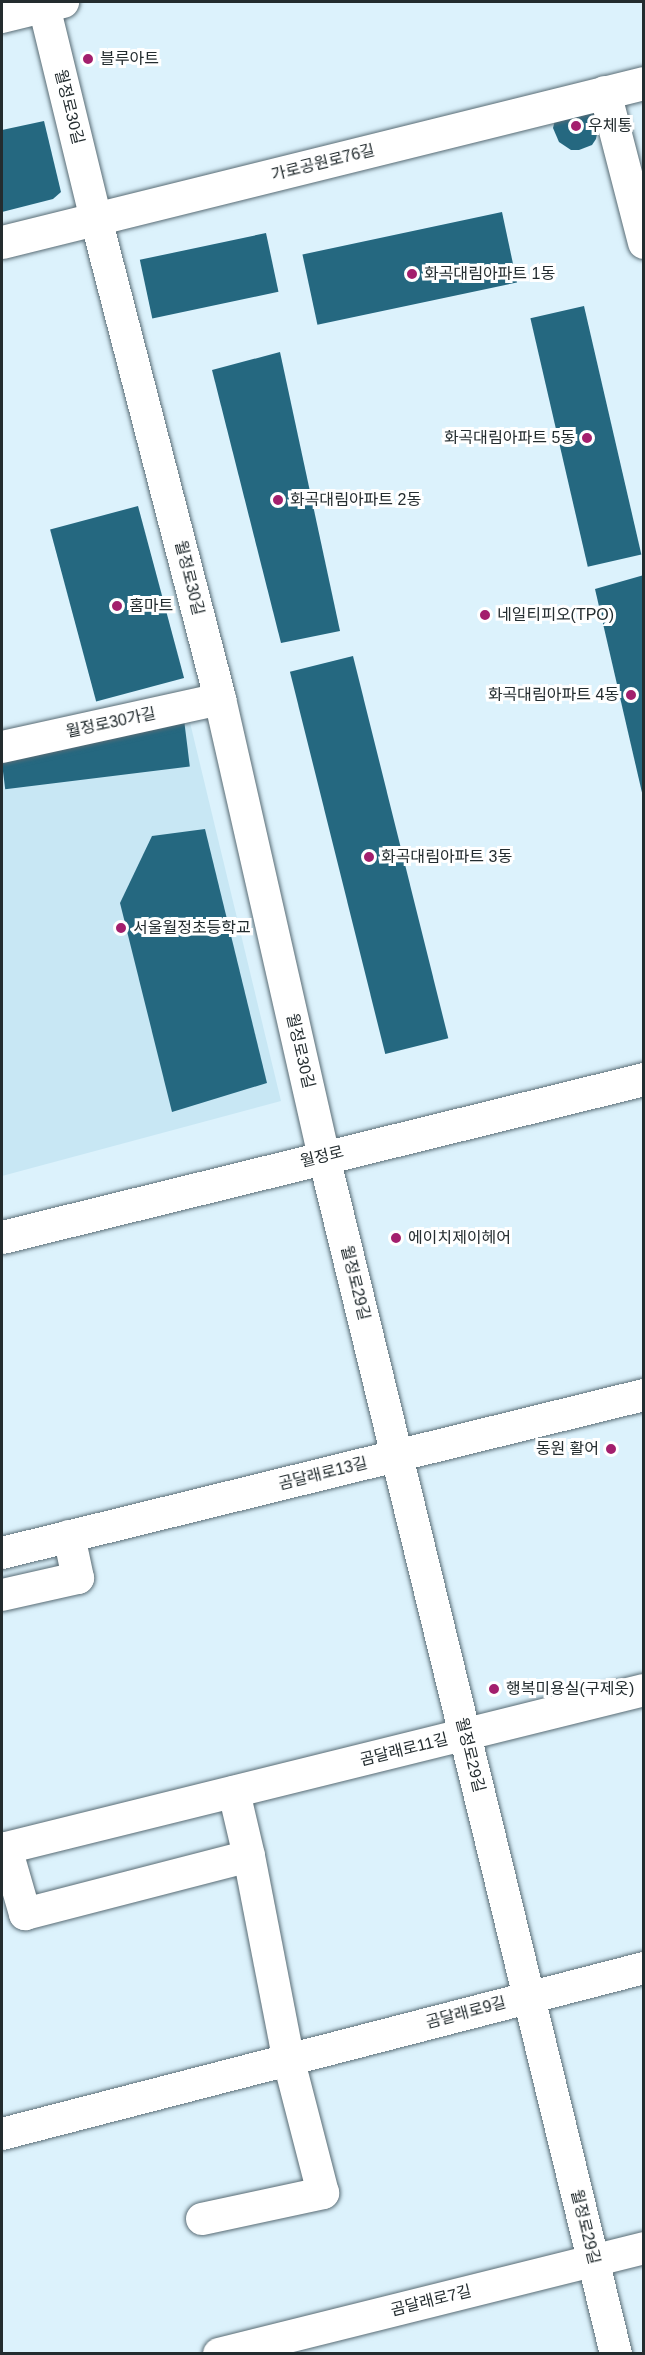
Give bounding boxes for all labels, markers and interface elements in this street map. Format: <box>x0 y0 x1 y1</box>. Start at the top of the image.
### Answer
place label: 블루아트 <box>100 49 159 69</box>
marker: 블루아트 <box>81 52 95 66</box>
street label: 월정로30길 <box>50 67 88 147</box>
place label: 우체통 <box>588 116 632 136</box>
marker: 우체통 <box>569 119 583 133</box>
street label: 가로공원로76길 <box>269 141 377 185</box>
place label: 화곡대림아파트 1동 <box>424 264 555 284</box>
marker: 화곡대림아파트 1동 <box>405 267 419 281</box>
place label: 화곡대림아파트 5동 <box>444 428 575 448</box>
marker: 화곡대림아파트 5동 <box>580 431 594 445</box>
place label: 화곡대림아파트 2동 <box>290 490 421 510</box>
marker: 화곡대림아파트 2동 <box>271 493 285 507</box>
street label: 월정로30길 <box>170 538 208 618</box>
place label: 홈마트 <box>129 596 173 616</box>
marker: 홈마트 <box>110 599 124 613</box>
place label: 네일티피오(TPO) <box>497 605 614 625</box>
marker: 네일티피오(TPO) <box>478 608 492 622</box>
place label: 화곡대림아파트 4동 <box>488 685 619 705</box>
marker: 화곡대림아파트 4동 <box>624 688 638 702</box>
street label: 월정로30가길 <box>64 704 158 742</box>
place label: 화곡대림아파트 3동 <box>381 847 512 867</box>
marker: 화곡대림아파트 3동 <box>362 850 376 864</box>
place label: 서울월정초등학교 <box>133 918 251 938</box>
marker: 서울월정초등학교 <box>114 921 128 935</box>
street label: 월정로30길 <box>282 1011 318 1091</box>
street label: 월정로 <box>298 1142 346 1172</box>
place label: 에이치제이헤어 <box>408 1228 511 1248</box>
marker: 에이치제이헤어 <box>389 1231 403 1245</box>
street label: 월정로29길 <box>336 1243 374 1323</box>
place label: 동원 활어 <box>536 1439 599 1459</box>
marker: 동원 활어 <box>604 1442 618 1456</box>
street label: 곰달래로13길 <box>276 1454 370 1494</box>
place label: 행복미용실(구제옷) <box>506 1679 634 1699</box>
marker: 행복미용실(구제옷) <box>487 1682 501 1696</box>
street label: 월정로29길 <box>451 1715 489 1795</box>
street label: 곰달래로11길 <box>358 1730 450 1770</box>
street label: 곰달래로9길 <box>424 1993 508 2033</box>
street label: 월정로29길 <box>566 2187 604 2267</box>
street label: 곰달래로7길 <box>389 2282 473 2320</box>

